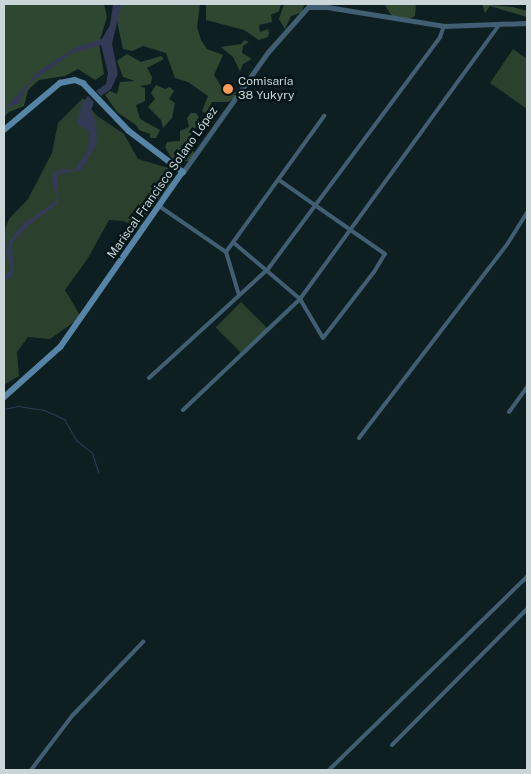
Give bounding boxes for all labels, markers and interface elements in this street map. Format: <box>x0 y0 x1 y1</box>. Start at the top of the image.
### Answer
place label: Comisaría 38 Yukyry <box>238 75 295 103</box>
marker: Comisaría 38 Yukyry <box>222 83 234 95</box>
street label: Mariscal Francisco Solano López <box>105 104 221 262</box>

